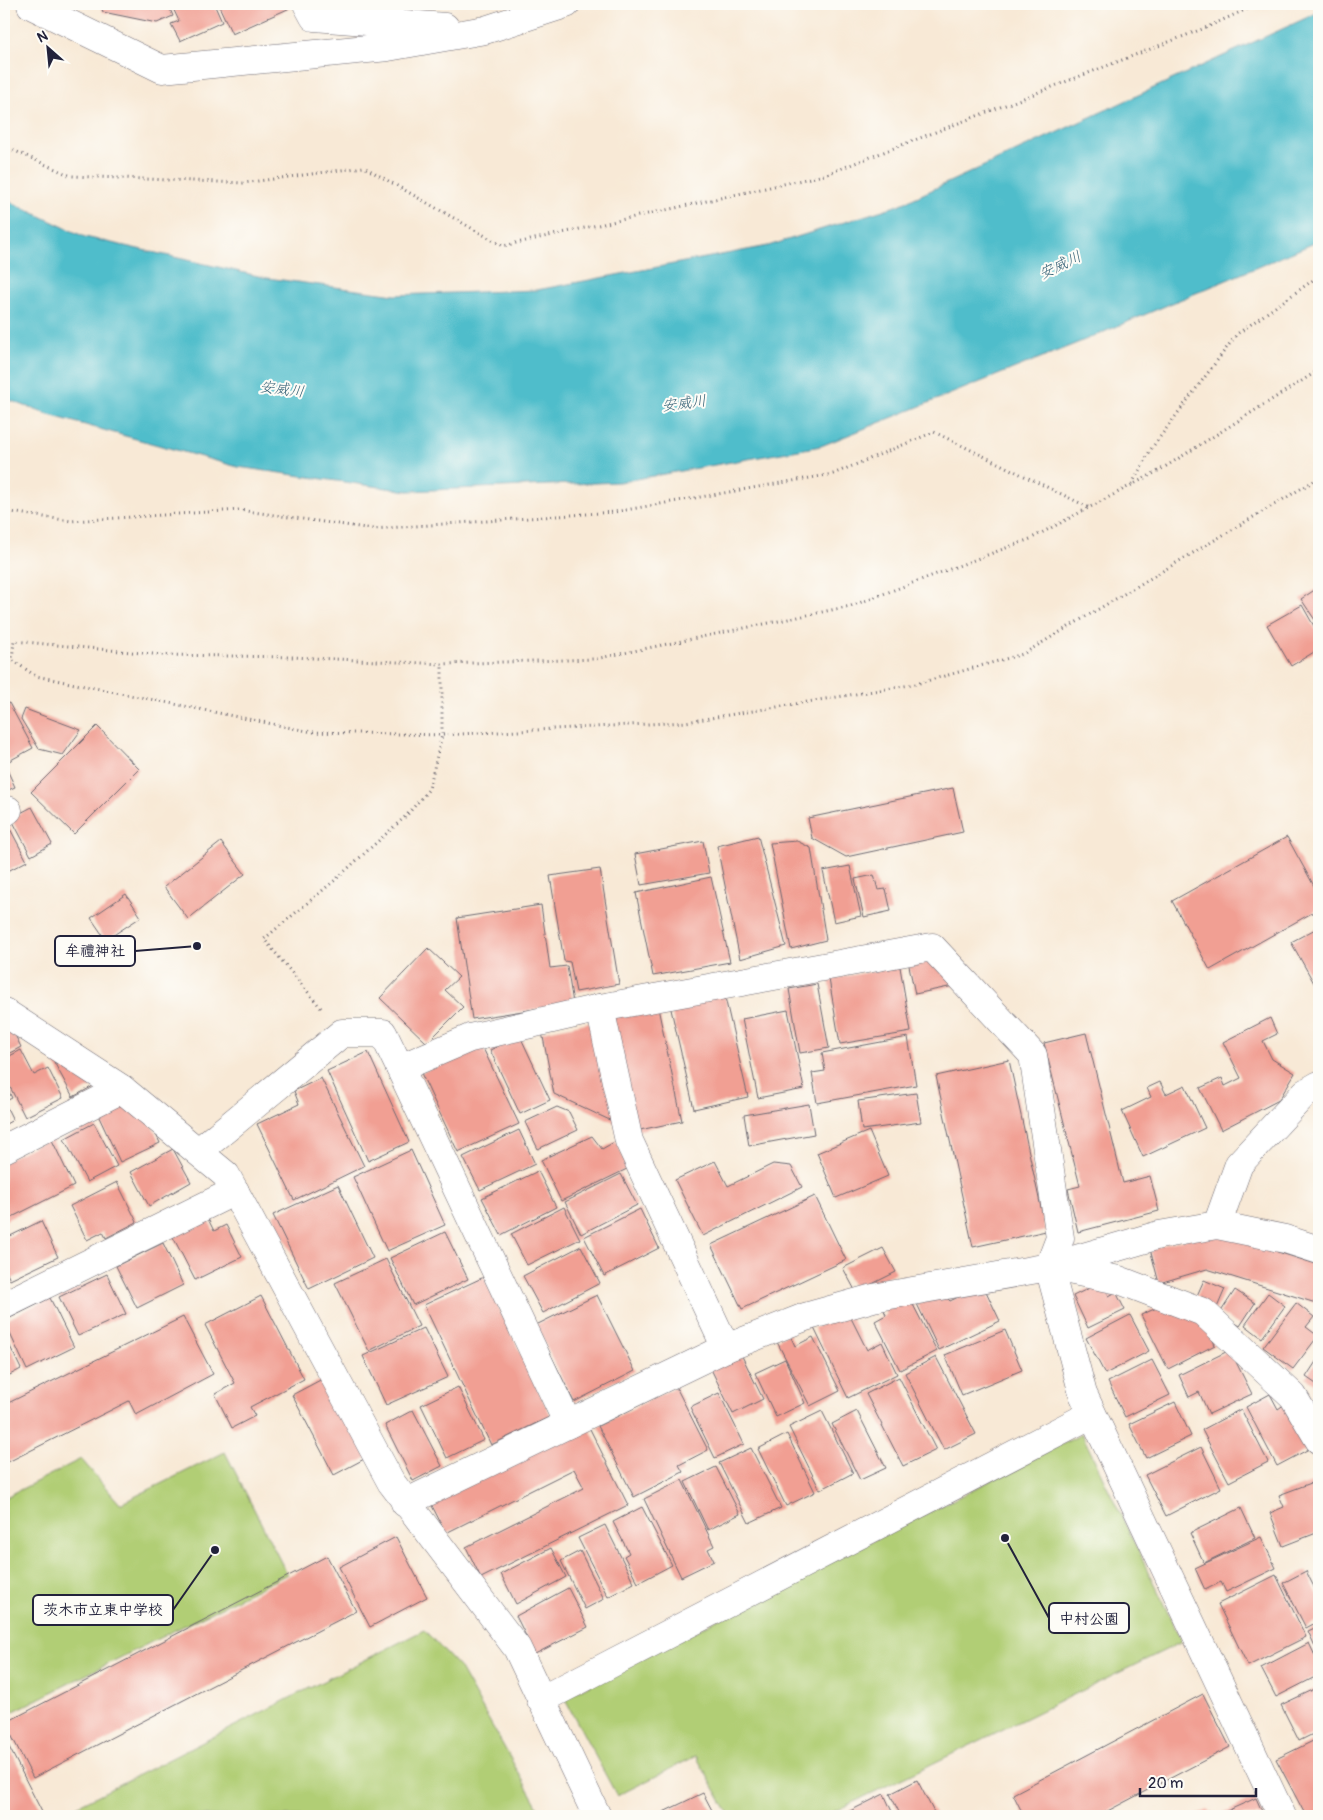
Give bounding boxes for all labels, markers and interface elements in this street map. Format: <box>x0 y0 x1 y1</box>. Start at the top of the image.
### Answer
north arrow <box>22 22 72 72</box>
text: N <box>34 27 50 47</box>
water label: 安威川 <box>1036 247 1085 284</box>
water label: 安威川 <box>258 377 305 402</box>
water label: 安威川 <box>661 391 708 416</box>
callout: 牟禮神社 <box>55 936 135 966</box>
text: 牟禮神社 <box>65 942 125 961</box>
callout: 茨木市立東中学校 <box>33 1595 173 1625</box>
text: 茨木市立東中学校 <box>43 1601 163 1620</box>
callout: 中村公園 <box>1049 1603 1129 1633</box>
text: 中村公園 <box>1059 1610 1119 1629</box>
scale bar <box>1140 1765 1257 1797</box>
text: 20 m <box>1148 1774 1183 1793</box>

